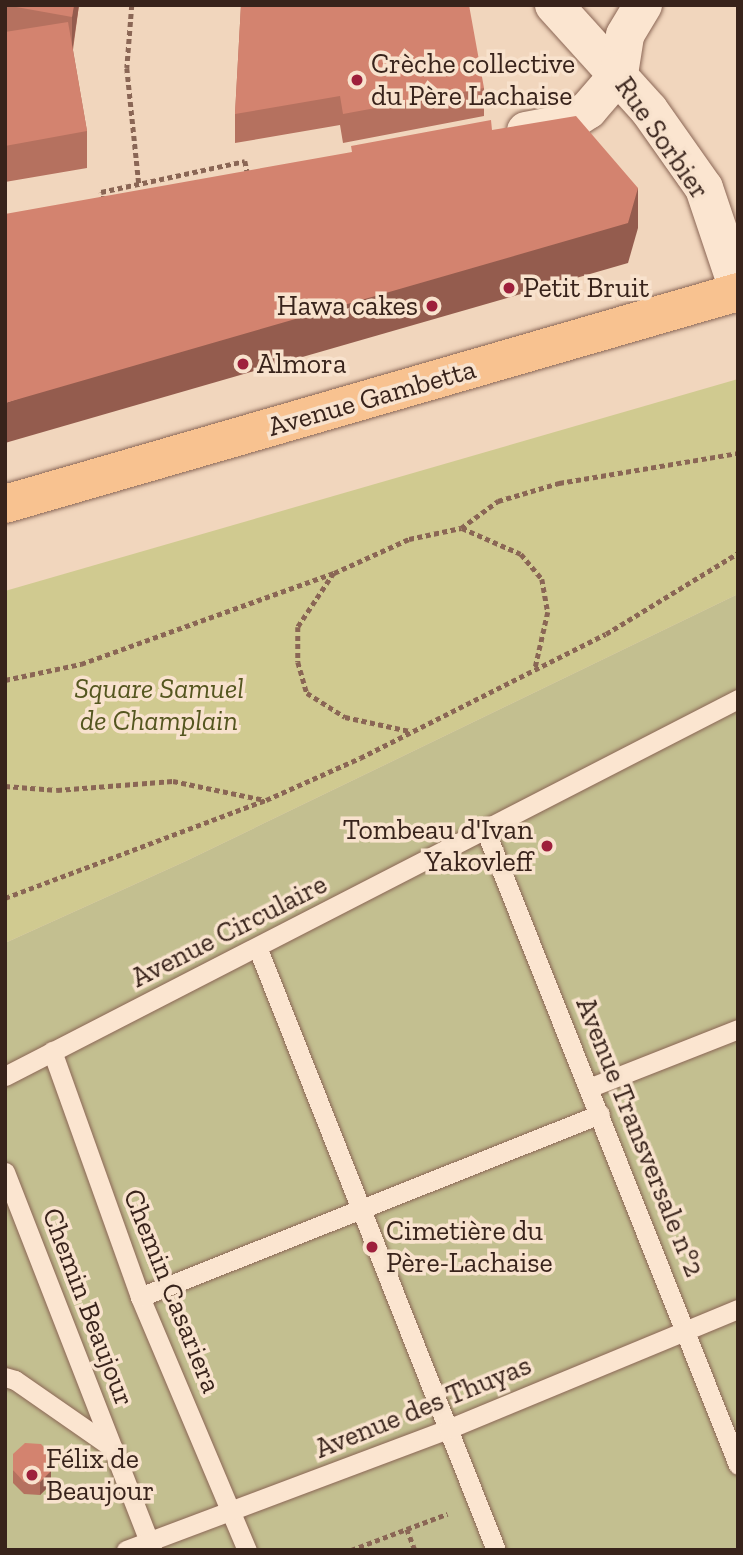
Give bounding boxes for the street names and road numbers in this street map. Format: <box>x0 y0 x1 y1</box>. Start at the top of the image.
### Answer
street label: Rue Sorbier <box>608 71 716 205</box>
street label: Avenue Gambetta <box>264 352 480 444</box>
street label: Avenue Circulaire <box>126 867 332 995</box>
street label: Avenue Transversale n°2 <box>568 992 712 1282</box>
street label: Chemin Casariera <box>116 1184 228 1398</box>
street label: Chemin Beaujour <box>35 1203 141 1411</box>
street label: Avenue des Thuyas <box>310 1348 536 1466</box>

